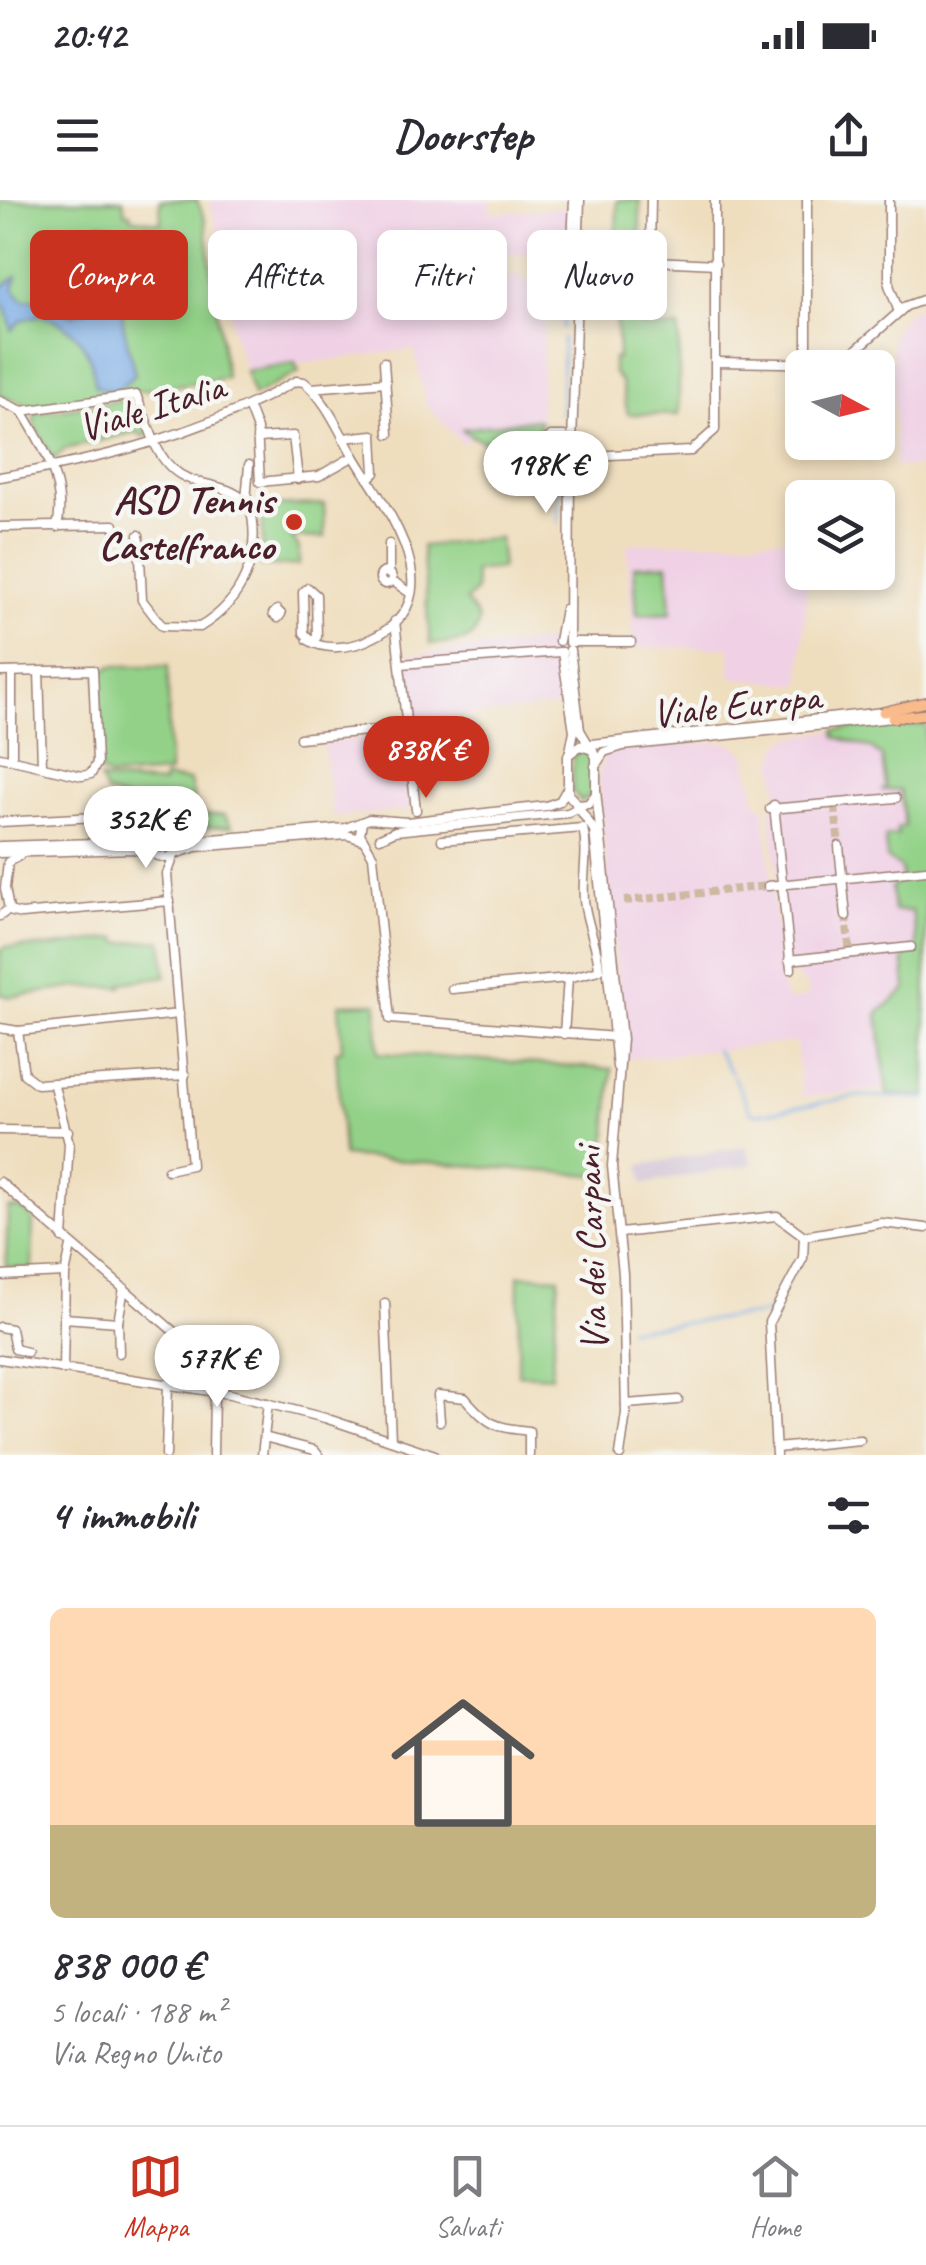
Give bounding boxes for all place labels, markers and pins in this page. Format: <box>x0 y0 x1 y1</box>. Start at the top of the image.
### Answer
pin: 198K € <box>465 431 627 516</box>
place label: ASD Tennis Castelfranco <box>99 475 278 571</box>
marker: ASD Tennis Castelfranco <box>283 511 305 533</box>
pin: 838K € <box>345 716 507 801</box>
pin: 352K € <box>65 786 227 871</box>
pin: 577K € <box>136 1325 298 1410</box>

